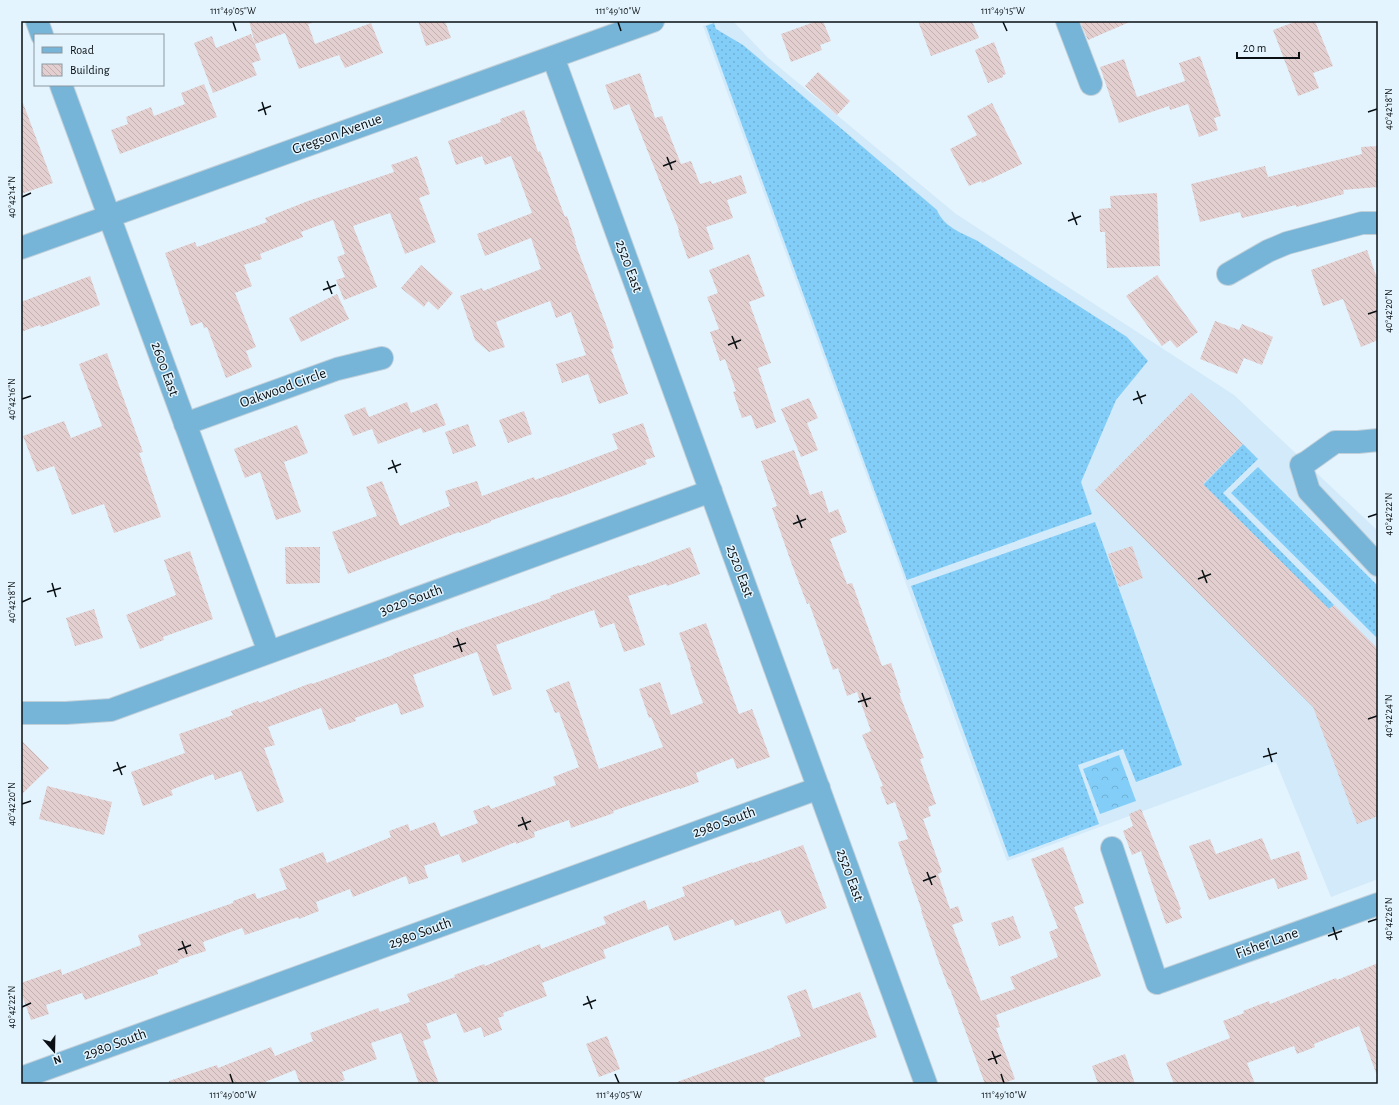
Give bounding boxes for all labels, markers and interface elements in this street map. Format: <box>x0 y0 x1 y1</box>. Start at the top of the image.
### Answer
text: 111°49'05"W <box>210 6 256 16</box>
text: 111°49'10"W <box>595 6 641 16</box>
text: 111°49'15"W <box>981 6 1025 16</box>
legend <box>34 34 164 86</box>
scale bar <box>1237 34 1299 60</box>
text: 20 m <box>1243 42 1266 54</box>
text: Road <box>70 44 94 56</box>
text: Building <box>70 64 110 76</box>
text: 40°42'18"N <box>1384 88 1394 130</box>
street label: Gregson Avenue <box>290 111 384 157</box>
text: 40°42'14"N <box>7 176 17 218</box>
street label: 2520 East <box>613 238 645 294</box>
text: 40°42'20"N <box>1384 289 1394 333</box>
street label: 2600 East <box>148 340 182 398</box>
street label: Oakwood Circle <box>238 365 328 411</box>
text: 40°42'16"N <box>7 378 17 420</box>
text: 40°42'22"N <box>1384 493 1394 535</box>
street label: 2520 East <box>724 543 756 599</box>
text: 40°42'18"N <box>7 581 17 623</box>
street label: 3020 South <box>378 582 444 618</box>
text: 40°42'24"N <box>1384 694 1394 738</box>
text: 40°42'20"N <box>7 782 17 826</box>
street label: 2980 South <box>691 804 757 840</box>
street label: 2520 East <box>834 847 866 903</box>
text: 40°42'26"N <box>1384 898 1394 940</box>
street label: 2980 South <box>387 915 453 951</box>
street label: Fisher Lane <box>1234 925 1300 961</box>
text: 40°42'22"N <box>7 986 17 1028</box>
street label: 2980 South <box>82 1026 148 1062</box>
north arrow <box>34 1031 74 1071</box>
text: N <box>52 1053 63 1066</box>
text: 111°49'00"W <box>210 1090 256 1100</box>
text: 111°49'05"W <box>596 1090 642 1100</box>
text: 111°49'10"W <box>981 1090 1027 1100</box>

